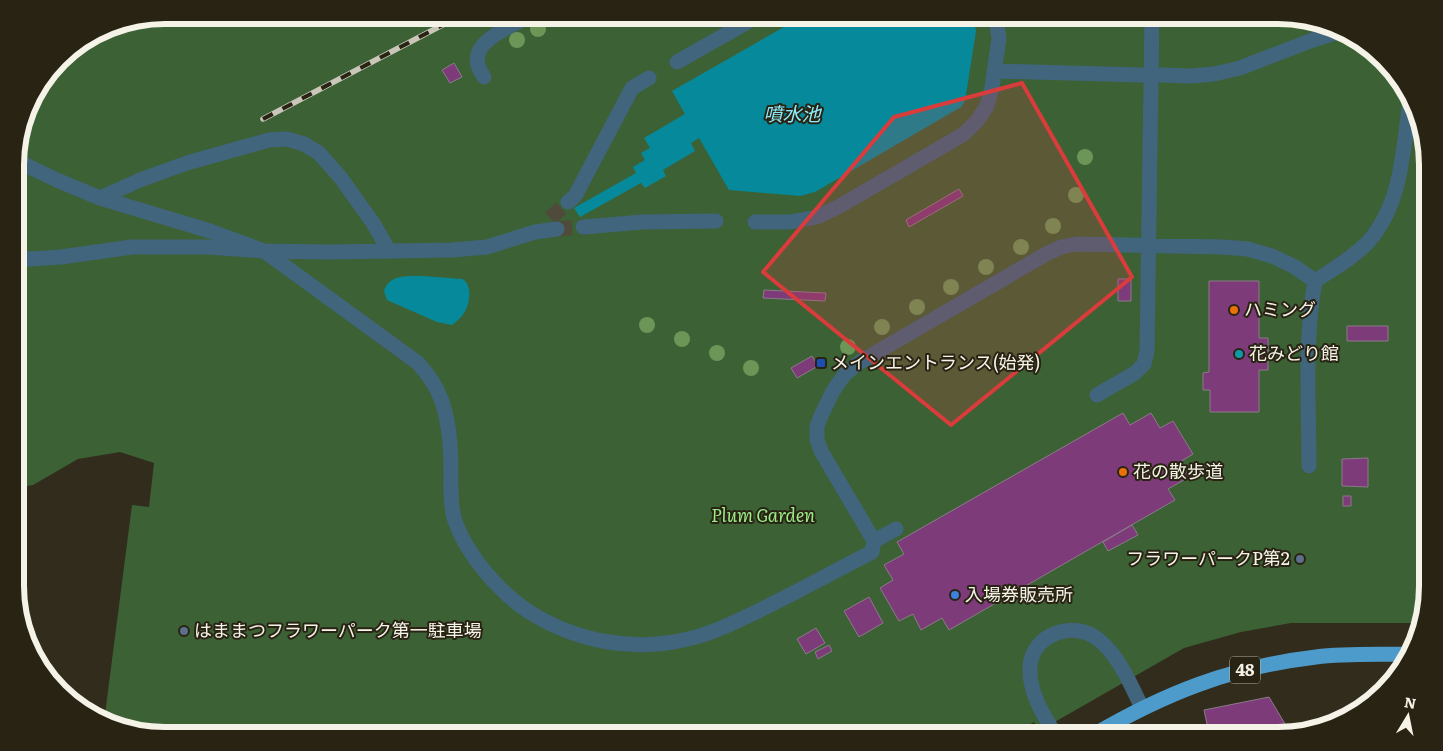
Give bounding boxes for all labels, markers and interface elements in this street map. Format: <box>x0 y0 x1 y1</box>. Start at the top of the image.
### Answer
water label: 噴水池 <box>763 99 822 127</box>
place label: ハミング <box>1244 295 1316 322</box>
marker: ハミング <box>1228 304 1240 316</box>
place label: 花みどり館 <box>1249 339 1339 366</box>
place label: メインエントランス(始発) <box>831 348 1041 375</box>
marker: 花みどり館 <box>1233 348 1245 360</box>
marker: メインエントランス(始発) <box>815 357 827 369</box>
place label: 花の散歩道 <box>1133 457 1223 484</box>
marker: 花の散歩道 <box>1117 466 1129 478</box>
park label: Plum Garden <box>711 501 815 528</box>
place label: フラワーパークP第2 <box>1126 544 1290 571</box>
marker: フラワーパークP第2 <box>1294 553 1306 565</box>
place label: 入場券販売所 <box>965 580 1073 607</box>
marker: 入場券販売所 <box>949 589 961 601</box>
place label: はままつフラワーパーク第一駐車場 <box>194 616 482 643</box>
marker: はままつフラワーパーク第一駐車場 <box>178 625 190 637</box>
road number: 48 <box>1230 656 1260 684</box>
north arrow <box>1383 691 1433 741</box>
text: N <box>1403 691 1418 713</box>

